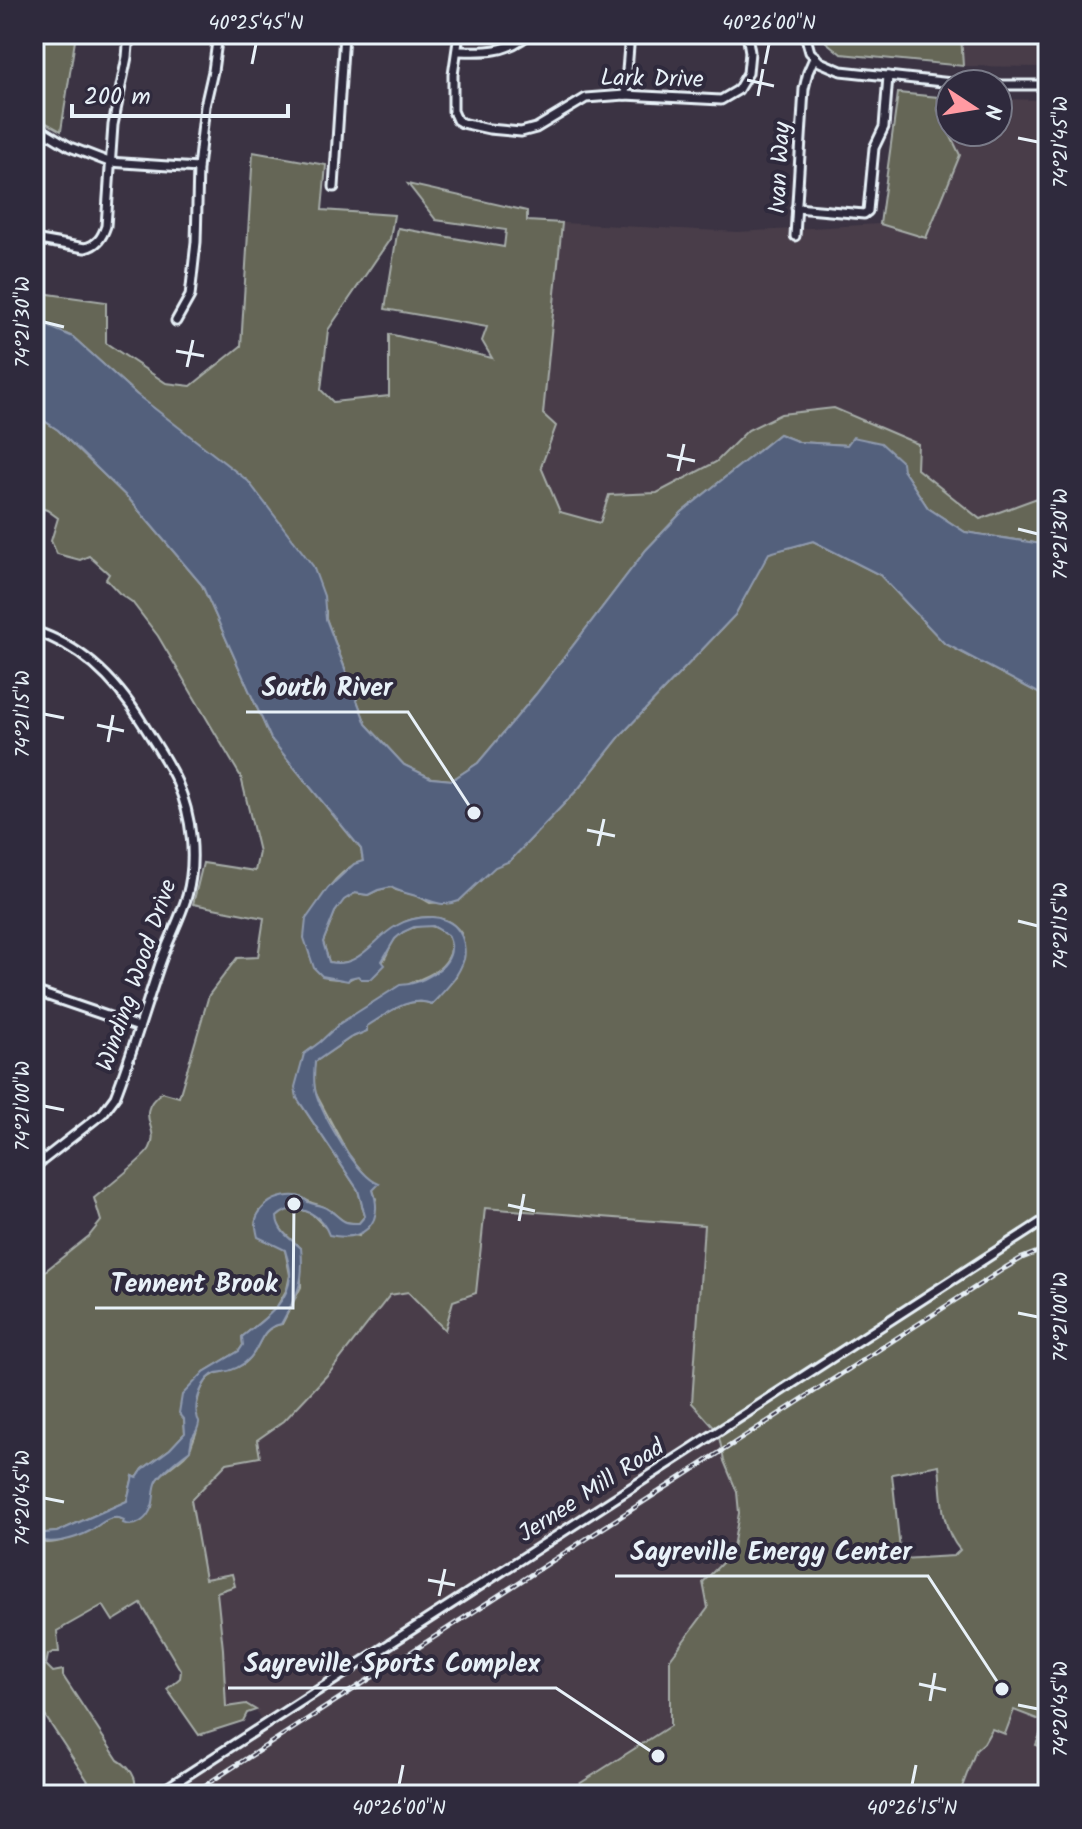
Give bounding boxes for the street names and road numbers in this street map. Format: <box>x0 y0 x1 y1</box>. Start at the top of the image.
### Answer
street label: Lark Drive <box>600 59 704 100</box>
street label: Ivan Way <box>759 120 802 215</box>
street label: Winding Wood Drive <box>86 874 189 1077</box>
street label: Jernee Mill Road <box>511 1429 674 1553</box>

